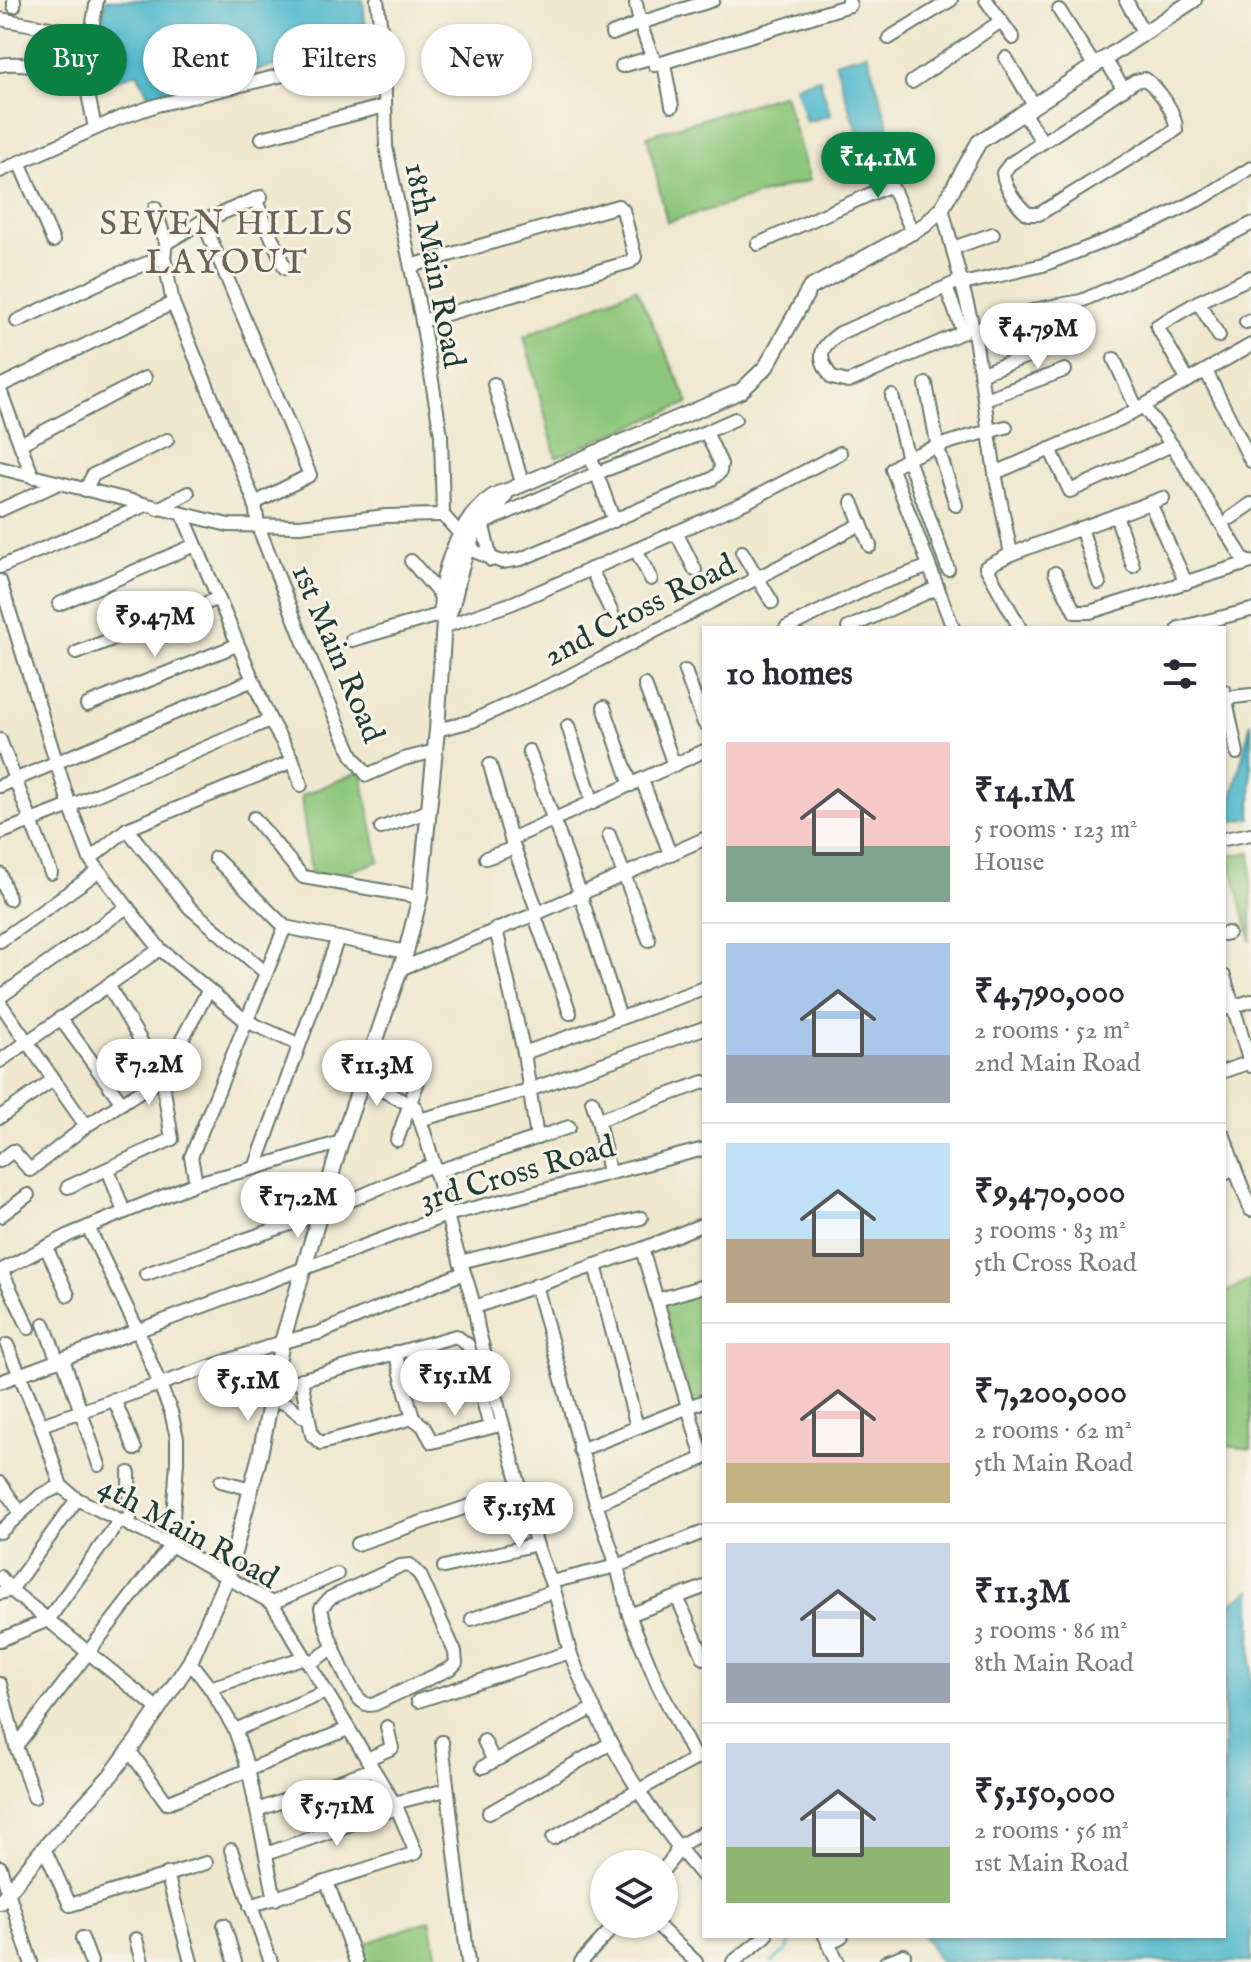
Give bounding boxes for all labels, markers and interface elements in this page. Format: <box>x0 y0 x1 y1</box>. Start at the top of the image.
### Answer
chip: Buy <box>24 24 127 96</box>
chip: Rent <box>143 24 257 96</box>
chip: Filters <box>273 24 405 96</box>
chip: New <box>421 24 532 96</box>
pin: ₹14.1M <box>813 132 943 200</box>
text: ₹14.1M <box>839 141 917 174</box>
street label: 18th Main Road <box>394 159 474 373</box>
district label: SEVEN HILLS LAYOUT <box>100 203 355 285</box>
pin: ₹4.79M <box>973 303 1103 371</box>
text: ₹4.79M <box>998 312 1078 345</box>
street label: 2nd Cross Road <box>537 545 744 677</box>
street label: 1st Main Road <box>281 559 393 750</box>
pin: ₹9.47M <box>90 591 220 659</box>
text: ₹9.47M <box>115 600 195 633</box>
icon: filters <box>1158 652 1202 696</box>
text: 10 homes <box>726 653 853 696</box>
text: ₹14.1M <box>974 770 1075 813</box>
icon: home <box>790 774 886 870</box>
text: 5 rooms · 123 m² <box>974 813 1138 846</box>
text: House <box>974 846 1044 879</box>
text: ₹4,790,000 <box>974 971 1125 1014</box>
icon: home <box>790 975 886 1071</box>
text: 2 rooms · 52 m² <box>974 1014 1130 1047</box>
pin: ₹7.2M <box>93 1039 205 1107</box>
pin: ₹11.3M <box>312 1040 442 1108</box>
text: 2nd Main Road <box>974 1047 1141 1080</box>
text: ₹7.2M <box>114 1048 184 1081</box>
text: ₹11.3M <box>340 1049 414 1082</box>
street label: 3rd Cross Road <box>415 1127 621 1222</box>
text: ₹9,470,000 <box>974 1171 1126 1214</box>
pin: ₹17.2M <box>233 1172 363 1240</box>
icon: home <box>790 1175 886 1271</box>
text: ₹17.2M <box>259 1181 337 1214</box>
text: 3 rooms · 83 m² <box>974 1214 1126 1247</box>
text: 5th Cross Road <box>974 1247 1137 1280</box>
pin: ₹15.1M <box>390 1350 520 1418</box>
pin: ₹5.1M <box>192 1355 304 1423</box>
text: ₹15.1M <box>418 1359 492 1392</box>
text: ₹5.1M <box>216 1364 280 1397</box>
text: ₹7,200,000 <box>974 1371 1127 1414</box>
icon: home <box>790 1375 886 1471</box>
text: 2 rooms · 62 m² <box>974 1414 1132 1447</box>
text: 5th Main Road <box>974 1447 1133 1480</box>
street label: 4th Main Road <box>91 1467 286 1600</box>
pin: ₹5.15M <box>454 1482 584 1550</box>
text: ₹5.15M <box>482 1491 556 1524</box>
text: ₹11.3M <box>974 1571 1071 1614</box>
icon: home <box>790 1575 886 1671</box>
text: 3 rooms · 86 m² <box>974 1614 1127 1647</box>
text: 8th Main Road <box>974 1647 1134 1680</box>
text: ₹5,150,000 <box>974 1771 1116 1814</box>
icon: home <box>790 1775 886 1871</box>
pin: ₹5.71M <box>272 1780 402 1848</box>
text: ₹5.71M <box>300 1789 374 1822</box>
text: 2 rooms · 56 m² <box>974 1814 1129 1847</box>
text: 1st Main Road <box>974 1847 1128 1880</box>
map controls <box>590 1850 678 1938</box>
button: layers <box>590 1850 678 1938</box>

